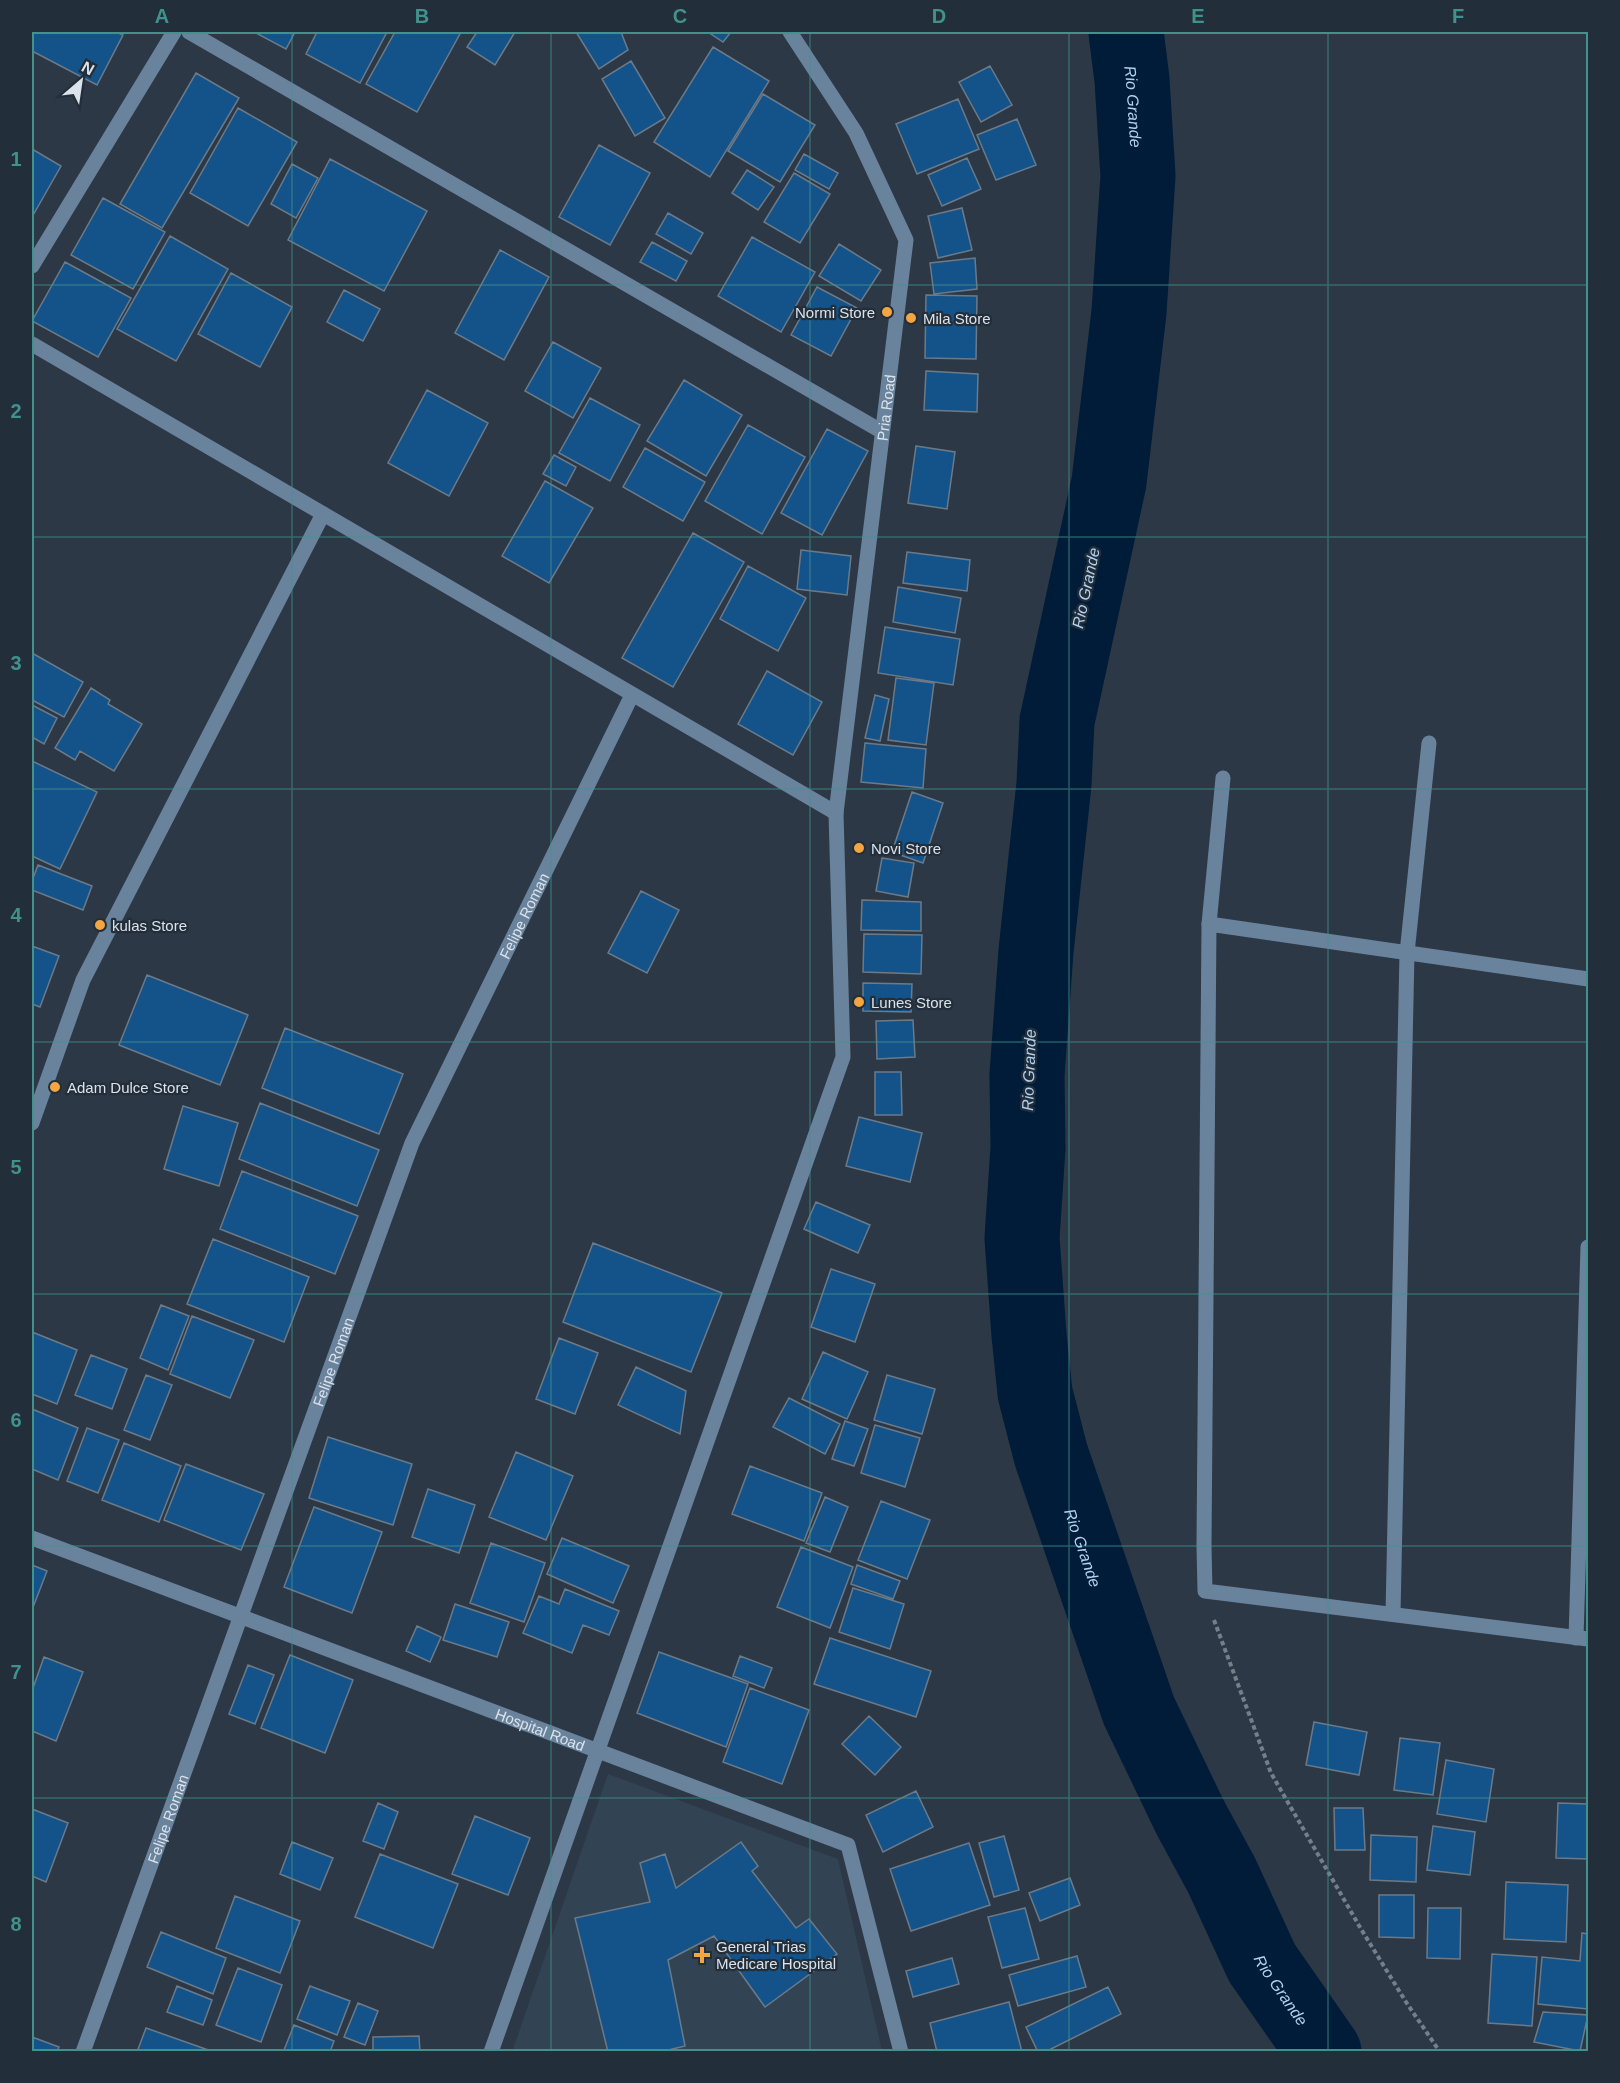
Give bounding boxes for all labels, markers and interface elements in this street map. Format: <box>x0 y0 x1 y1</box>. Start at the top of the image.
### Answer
text: A <box>155 5 169 27</box>
text: B <box>415 5 429 27</box>
text: C <box>673 5 687 27</box>
text: D <box>932 5 946 27</box>
text: E <box>1191 5 1205 27</box>
text: F <box>1452 5 1464 27</box>
north arrow <box>51 51 111 111</box>
text: N <box>79 58 97 79</box>
water label: Rio Grande <box>1122 65 1145 148</box>
text: 1 <box>10 148 22 170</box>
place label: Normi Store <box>795 304 875 321</box>
marker: Normi Store <box>880 305 894 319</box>
place label: Mila Store <box>923 310 991 327</box>
marker: Mila Store <box>904 311 918 325</box>
street label: Pria Road <box>873 373 898 442</box>
text: 2 <box>10 400 22 422</box>
water label: Rio Grande <box>1069 546 1103 630</box>
text: 3 <box>10 652 22 674</box>
place label: Novi Store <box>871 840 941 857</box>
marker: Novi Store <box>852 841 866 855</box>
street label: Felipe Roman <box>495 870 552 961</box>
text: 4 <box>10 904 22 926</box>
place label: kulas Store <box>112 917 187 934</box>
marker: kulas Store <box>93 918 107 932</box>
place label: Lunes Store <box>871 994 952 1011</box>
marker: Lunes Store <box>852 995 866 1009</box>
water label: Rio Grande <box>1019 1029 1039 1111</box>
place label: Adam Dulce Store <box>67 1079 189 1096</box>
marker: Adam Dulce Store <box>48 1080 62 1094</box>
text: 5 <box>10 1156 22 1178</box>
street label: Felipe Roman <box>309 1315 357 1409</box>
text: 6 <box>10 1409 22 1431</box>
water label: Rio Grande <box>1062 1506 1104 1589</box>
text: 7 <box>10 1661 22 1683</box>
street label: Hospital Road <box>493 1705 587 1754</box>
street label: Felipe Roman <box>144 1772 191 1866</box>
text: 8 <box>10 1913 22 1935</box>
place label: General Trias Medicare Hospital <box>716 1938 836 1972</box>
marker: General Trias Medicare Hospital <box>693 1946 711 1964</box>
water label: Rio Grande <box>1251 1952 1311 2029</box>

